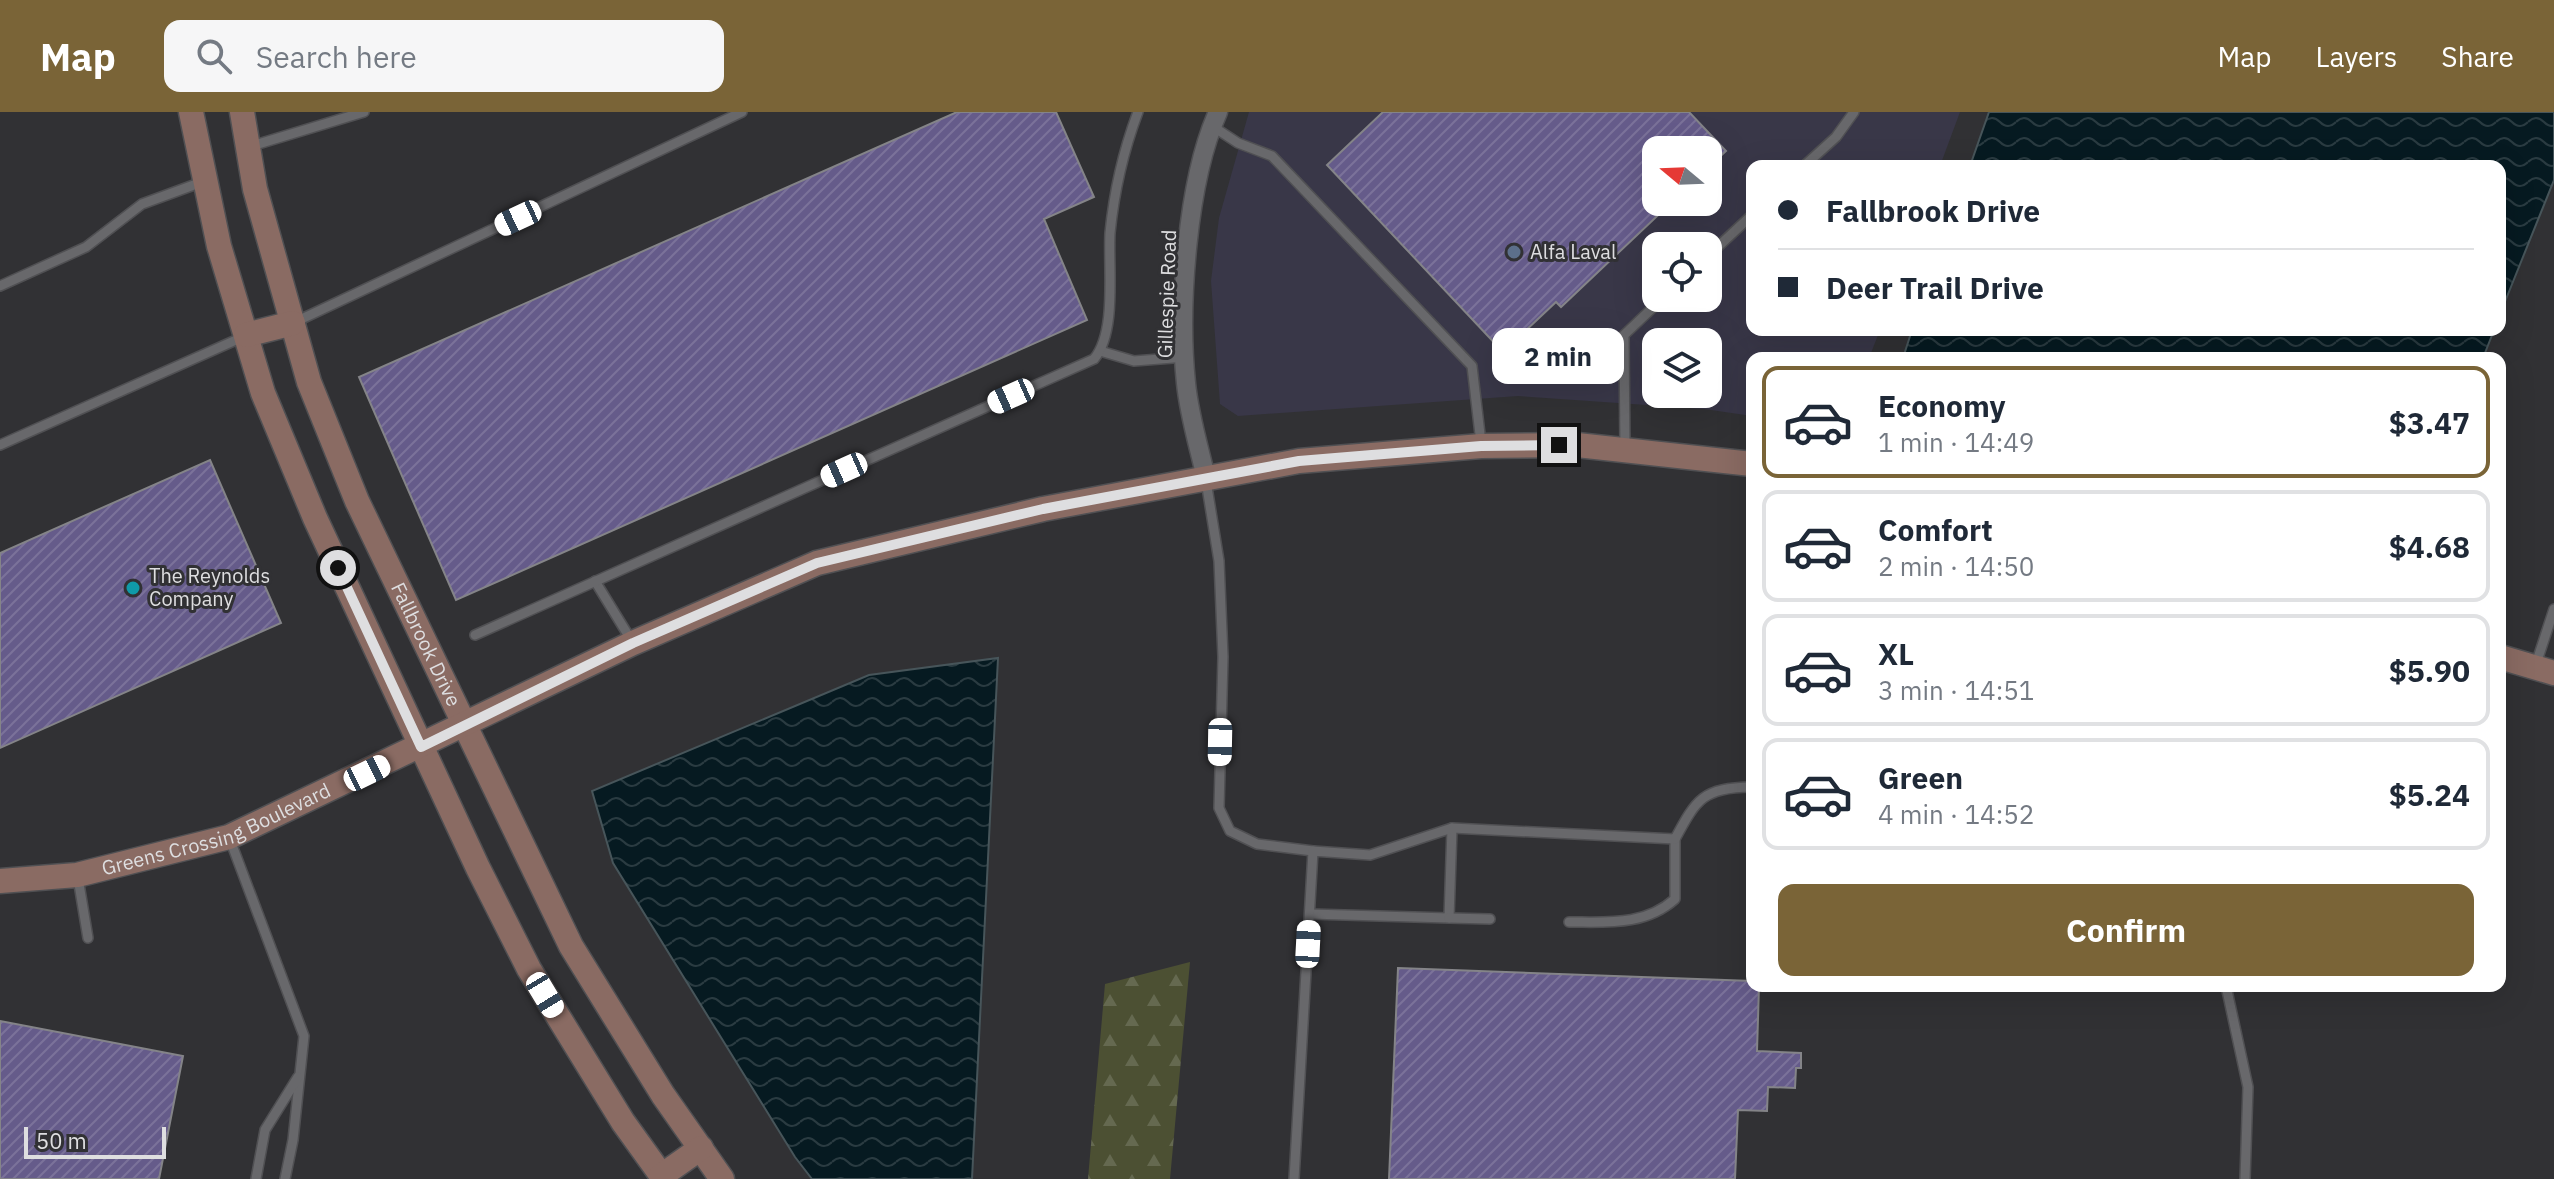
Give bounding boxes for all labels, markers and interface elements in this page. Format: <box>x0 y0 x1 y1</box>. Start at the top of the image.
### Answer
search box <box>164 20 724 92</box>
text: Map <box>40 32 116 81</box>
icon: search <box>192 34 236 78</box>
text: Search here <box>256 37 417 76</box>
text: Map <box>2217 38 2271 75</box>
text: Layers <box>2315 38 2397 75</box>
text: Share <box>2441 38 2514 75</box>
north arrow <box>1642 136 1722 216</box>
map controls <box>1642 136 1722 408</box>
text: Fallbrook Drive <box>1826 191 2040 230</box>
car <box>491 197 545 239</box>
street label: Gillespie Road <box>1151 229 1182 359</box>
button: locate <box>1642 232 1722 312</box>
place label: Alfa Laval <box>1530 238 1616 265</box>
marker: Alfa Laval <box>1505 243 1523 261</box>
text: Deer Trail Drive <box>1826 268 2044 307</box>
button: layers <box>1642 328 1722 408</box>
callout: 2 min <box>1493 329 1625 385</box>
text: 2 min <box>1524 339 1592 373</box>
car <box>984 375 1038 417</box>
icon: car <box>1782 386 1854 458</box>
text: Economy <box>1878 386 2006 425</box>
text: $3.47 <box>2389 403 2470 442</box>
text: 1 min · 14:49 <box>1878 425 2034 459</box>
route end <box>1541 427 1577 463</box>
car <box>817 449 871 491</box>
icon: car <box>1782 510 1854 582</box>
text: Comfort <box>1878 510 1993 549</box>
text: $4.68 <box>2389 527 2470 566</box>
text: 2 min · 14:50 <box>1878 549 2034 583</box>
route start <box>320 550 356 586</box>
place label: The Reynolds Company <box>149 562 270 612</box>
street label: Fallbrook Drive <box>385 578 468 711</box>
marker: The Reynolds Company <box>124 579 142 597</box>
icon: car <box>1782 634 1854 706</box>
text: XL <box>1878 634 1914 673</box>
text: $5.90 <box>2389 651 2470 690</box>
text: 3 min · 14:51 <box>1878 673 2034 707</box>
car <box>1208 718 1232 766</box>
car <box>340 752 394 794</box>
icon: car <box>1782 758 1854 830</box>
text: Green <box>1878 758 1963 797</box>
text: $5.24 <box>2389 775 2470 814</box>
street label: Greens Crossing Boulevard <box>99 776 335 881</box>
text: 4 min · 14:52 <box>1878 797 2034 831</box>
button: Confirm <box>1778 884 2474 976</box>
car <box>1295 919 1321 969</box>
car <box>522 968 568 1022</box>
scale bar <box>24 1123 166 1159</box>
text: 50 m <box>36 1126 87 1155</box>

